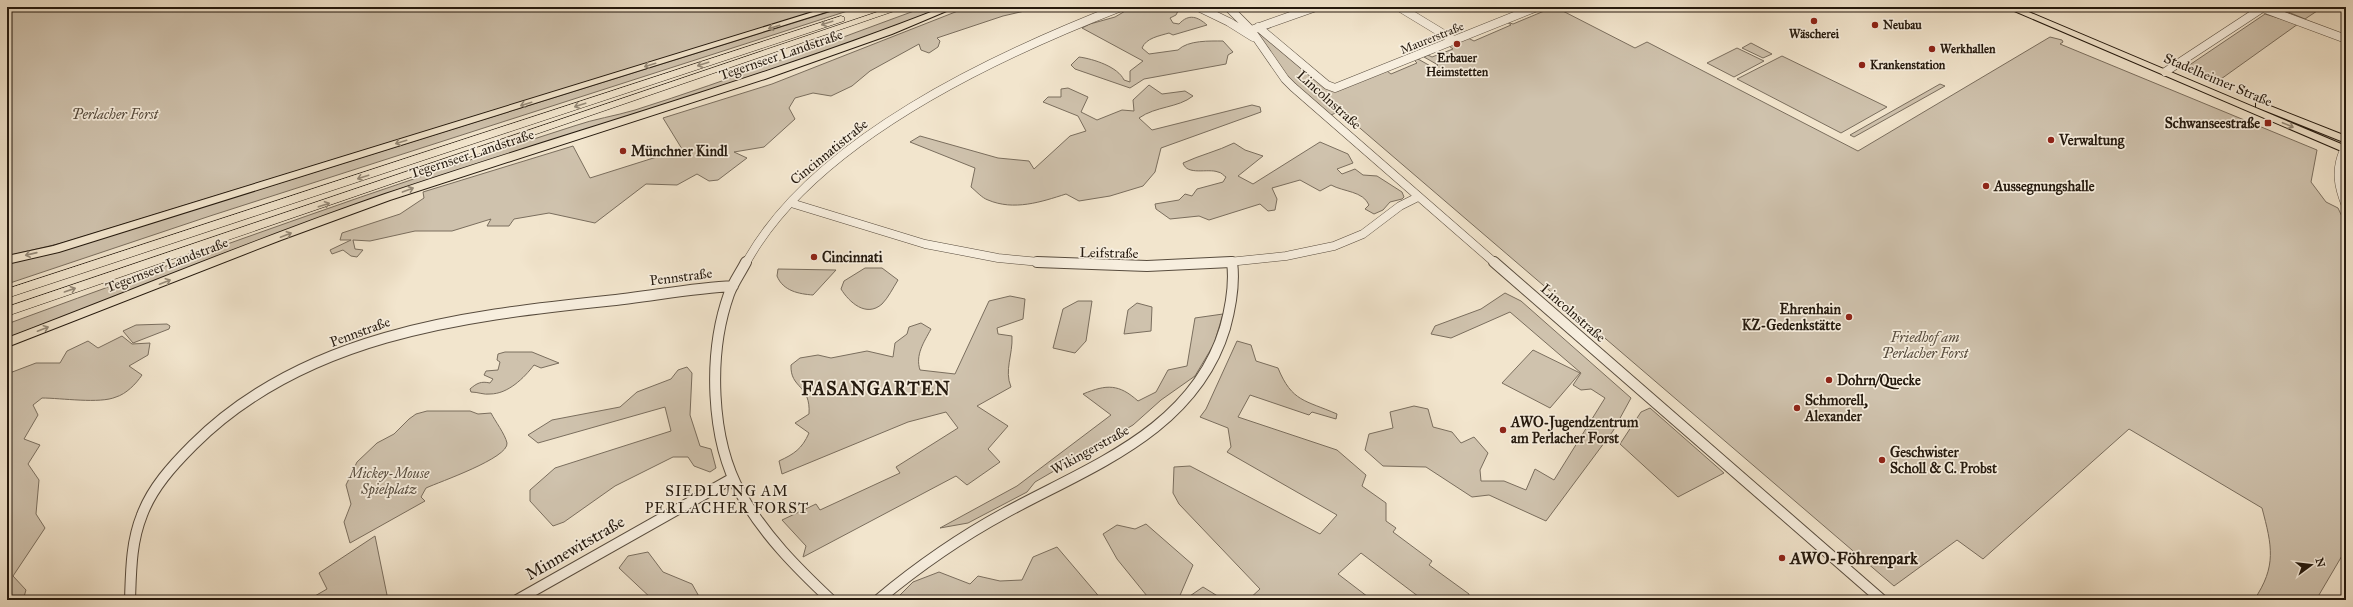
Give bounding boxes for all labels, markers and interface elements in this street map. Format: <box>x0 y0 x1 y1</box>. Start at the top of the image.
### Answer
marker: Wäscherei <box>1809 16 1819 26</box>
place label: Neubau <box>1883 18 1922 32</box>
street label: Maurerstraße <box>1398 19 1466 57</box>
one-way arrow <box>821 20 833 28</box>
marker: Neubau <box>1870 20 1880 30</box>
one-way arrow <box>768 24 781 31</box>
street label: Tegernseer Landstraße <box>717 26 845 84</box>
place label: Wäscherei <box>1789 27 1840 41</box>
marker: Erbauer Heimstetten <box>1452 39 1462 49</box>
place label: Werkhallen <box>1940 42 1996 56</box>
marker: Werkhallen <box>1927 44 1937 54</box>
street label: Stadelheimer Straße <box>2161 50 2275 111</box>
place label: Erbauer Heimstetten <box>1426 51 1489 79</box>
place label: Krankenstation <box>1870 58 1946 72</box>
marker: Krankenstation <box>1857 60 1867 70</box>
one-way arrow <box>698 61 710 69</box>
one-way arrow <box>644 62 657 69</box>
street label: Lincolnstraße <box>1293 67 1365 133</box>
one-way arrow <box>520 100 532 108</box>
one-way arrow <box>573 102 586 109</box>
park label: Perlacher Forst <box>72 106 160 123</box>
street label: Cincinnatistraße <box>787 115 871 188</box>
place label: Schwanseestraße <box>2165 115 2260 132</box>
marker: Schwanseestraße <box>2263 118 2273 128</box>
one-way arrow <box>2281 122 2293 129</box>
street label: Tegernseer Landstraße <box>408 126 536 182</box>
place label: Verwaltung <box>2058 132 2125 150</box>
marker: Verwaltung <box>2046 135 2056 145</box>
one-way arrow <box>395 139 408 146</box>
place label: Münchner Kindl <box>631 143 729 160</box>
marker: Münchner Kindl <box>618 146 628 156</box>
one-way arrow <box>357 174 370 181</box>
place label: Aussegnungshalle <box>1993 178 2095 196</box>
marker: Aussegnungshalle <box>1981 181 1991 191</box>
one-way arrow <box>401 186 413 194</box>
one-way arrow <box>318 200 330 208</box>
one-way arrow <box>279 231 291 239</box>
street label: Tegernseer Landstraße <box>103 234 231 296</box>
street label: Leifstraße <box>1079 244 1139 262</box>
place label: Cincinnati <box>822 249 883 266</box>
one-way arrow <box>25 251 38 259</box>
marker: Cincinnati <box>809 252 819 262</box>
street label: Pennstraße <box>649 265 713 289</box>
one-way arrow <box>158 278 170 286</box>
street label: Lincolnstraße <box>1537 280 1609 346</box>
one-way arrow <box>64 286 76 294</box>
place label: Ehrenhain KZ-Gedenkstätte <box>1742 301 1841 334</box>
marker: Ehrenhain KZ-Gedenkstätte <box>1844 312 1854 322</box>
street label: Pennstraße <box>328 313 393 351</box>
one-way arrow <box>37 325 49 333</box>
park label: Friedhof am Perlacher Forst <box>1882 329 1970 362</box>
place label: Dohrn/Quecke <box>1837 372 1921 390</box>
marker: Dohrn/Quecke <box>1824 375 1834 385</box>
district label: FASANGARTEN <box>801 378 951 400</box>
place label: Schmorell, Alexander <box>1804 392 1868 425</box>
marker: Schmorell, Alexander <box>1792 403 1802 413</box>
place label: AWO-Jugendzentrum am Perlacher Forst <box>1510 414 1639 447</box>
street label: Wikingerstraße <box>1048 421 1132 479</box>
marker: AWO-Jugendzentrum am Perlacher Forst <box>1498 425 1508 435</box>
place label: Geschwister Scholl & C. Probst <box>1890 444 1997 477</box>
marker: Geschwister Scholl & C. Probst <box>1877 455 1887 465</box>
park label: Mickey-Mouse Spielplatz <box>347 465 430 499</box>
district label: SIEDLUNG AM PERLACHER FORST <box>645 482 809 517</box>
street label: Minnewitstraße <box>522 511 628 585</box>
north arrow <box>2291 545 2331 585</box>
place label: AWO-Föhrenpark <box>1789 548 1919 569</box>
marker: AWO-Föhrenpark <box>1777 553 1787 563</box>
text: N <box>2313 556 2328 569</box>

